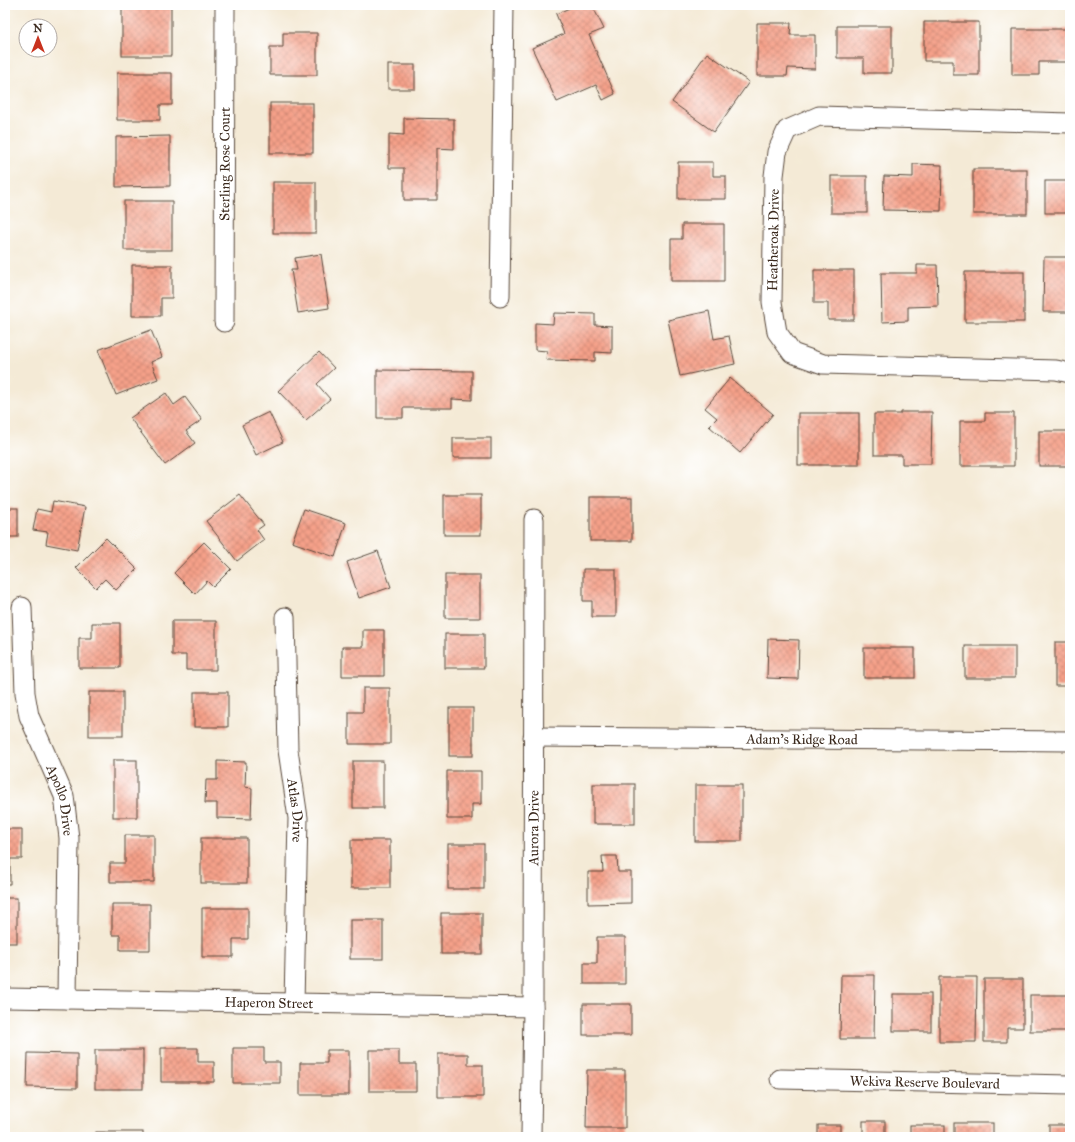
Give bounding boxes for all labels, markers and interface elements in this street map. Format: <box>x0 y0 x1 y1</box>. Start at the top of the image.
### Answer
north arrow <box>18 18 58 58</box>
text: N <box>33 22 43 35</box>
street label: Sterling Rose Court <box>216 107 234 221</box>
street label: Heatheroak Drive <box>764 189 783 291</box>
street label: Adam's Ridge Road <box>745 731 858 748</box>
street label: Apollo Drive <box>42 761 77 837</box>
street label: Atlas Drive <box>283 776 306 843</box>
street label: Aurora Drive <box>525 790 542 867</box>
street label: Haperon Street <box>224 994 313 1012</box>
street label: Wekiva Reserve Boulevard <box>850 1072 1000 1093</box>

